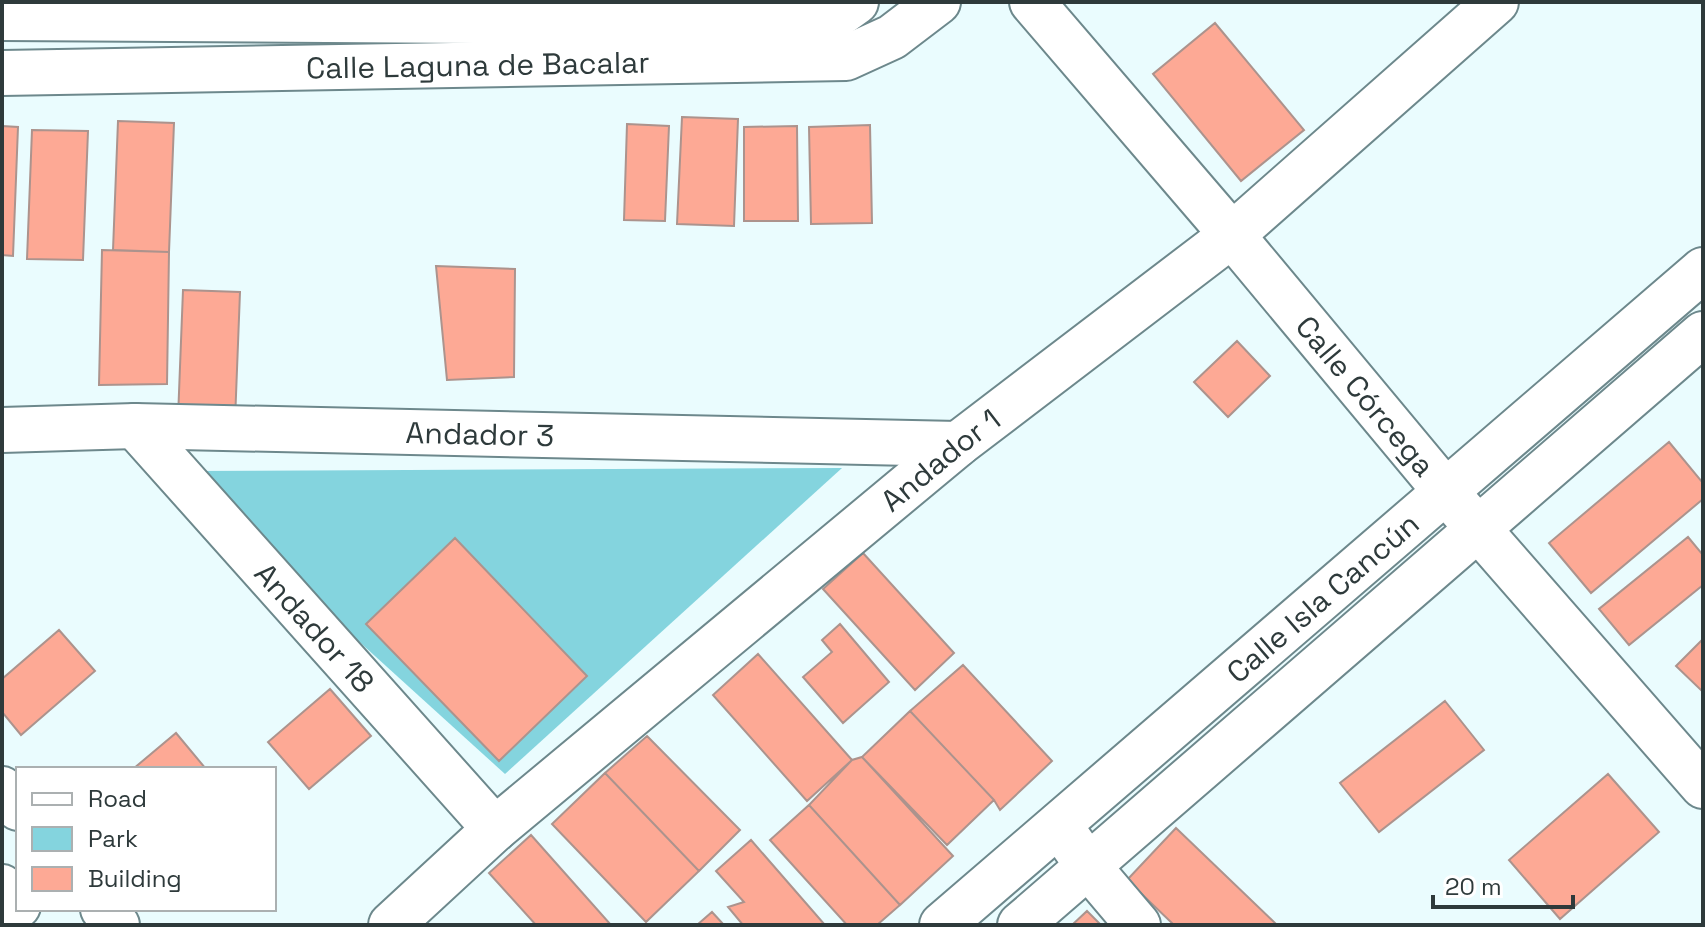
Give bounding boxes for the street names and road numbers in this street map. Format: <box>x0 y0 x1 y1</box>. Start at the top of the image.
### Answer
street label: Calle Laguna de Bacalar <box>306 42 650 87</box>
street label: Calle Córcega <box>1288 307 1444 484</box>
street label: Andador 1 <box>872 400 1008 520</box>
street label: Andador 3 <box>405 412 555 455</box>
street label: Calle Isla Cancún <box>1218 504 1427 691</box>
street label: Andador 18 <box>246 554 383 701</box>

